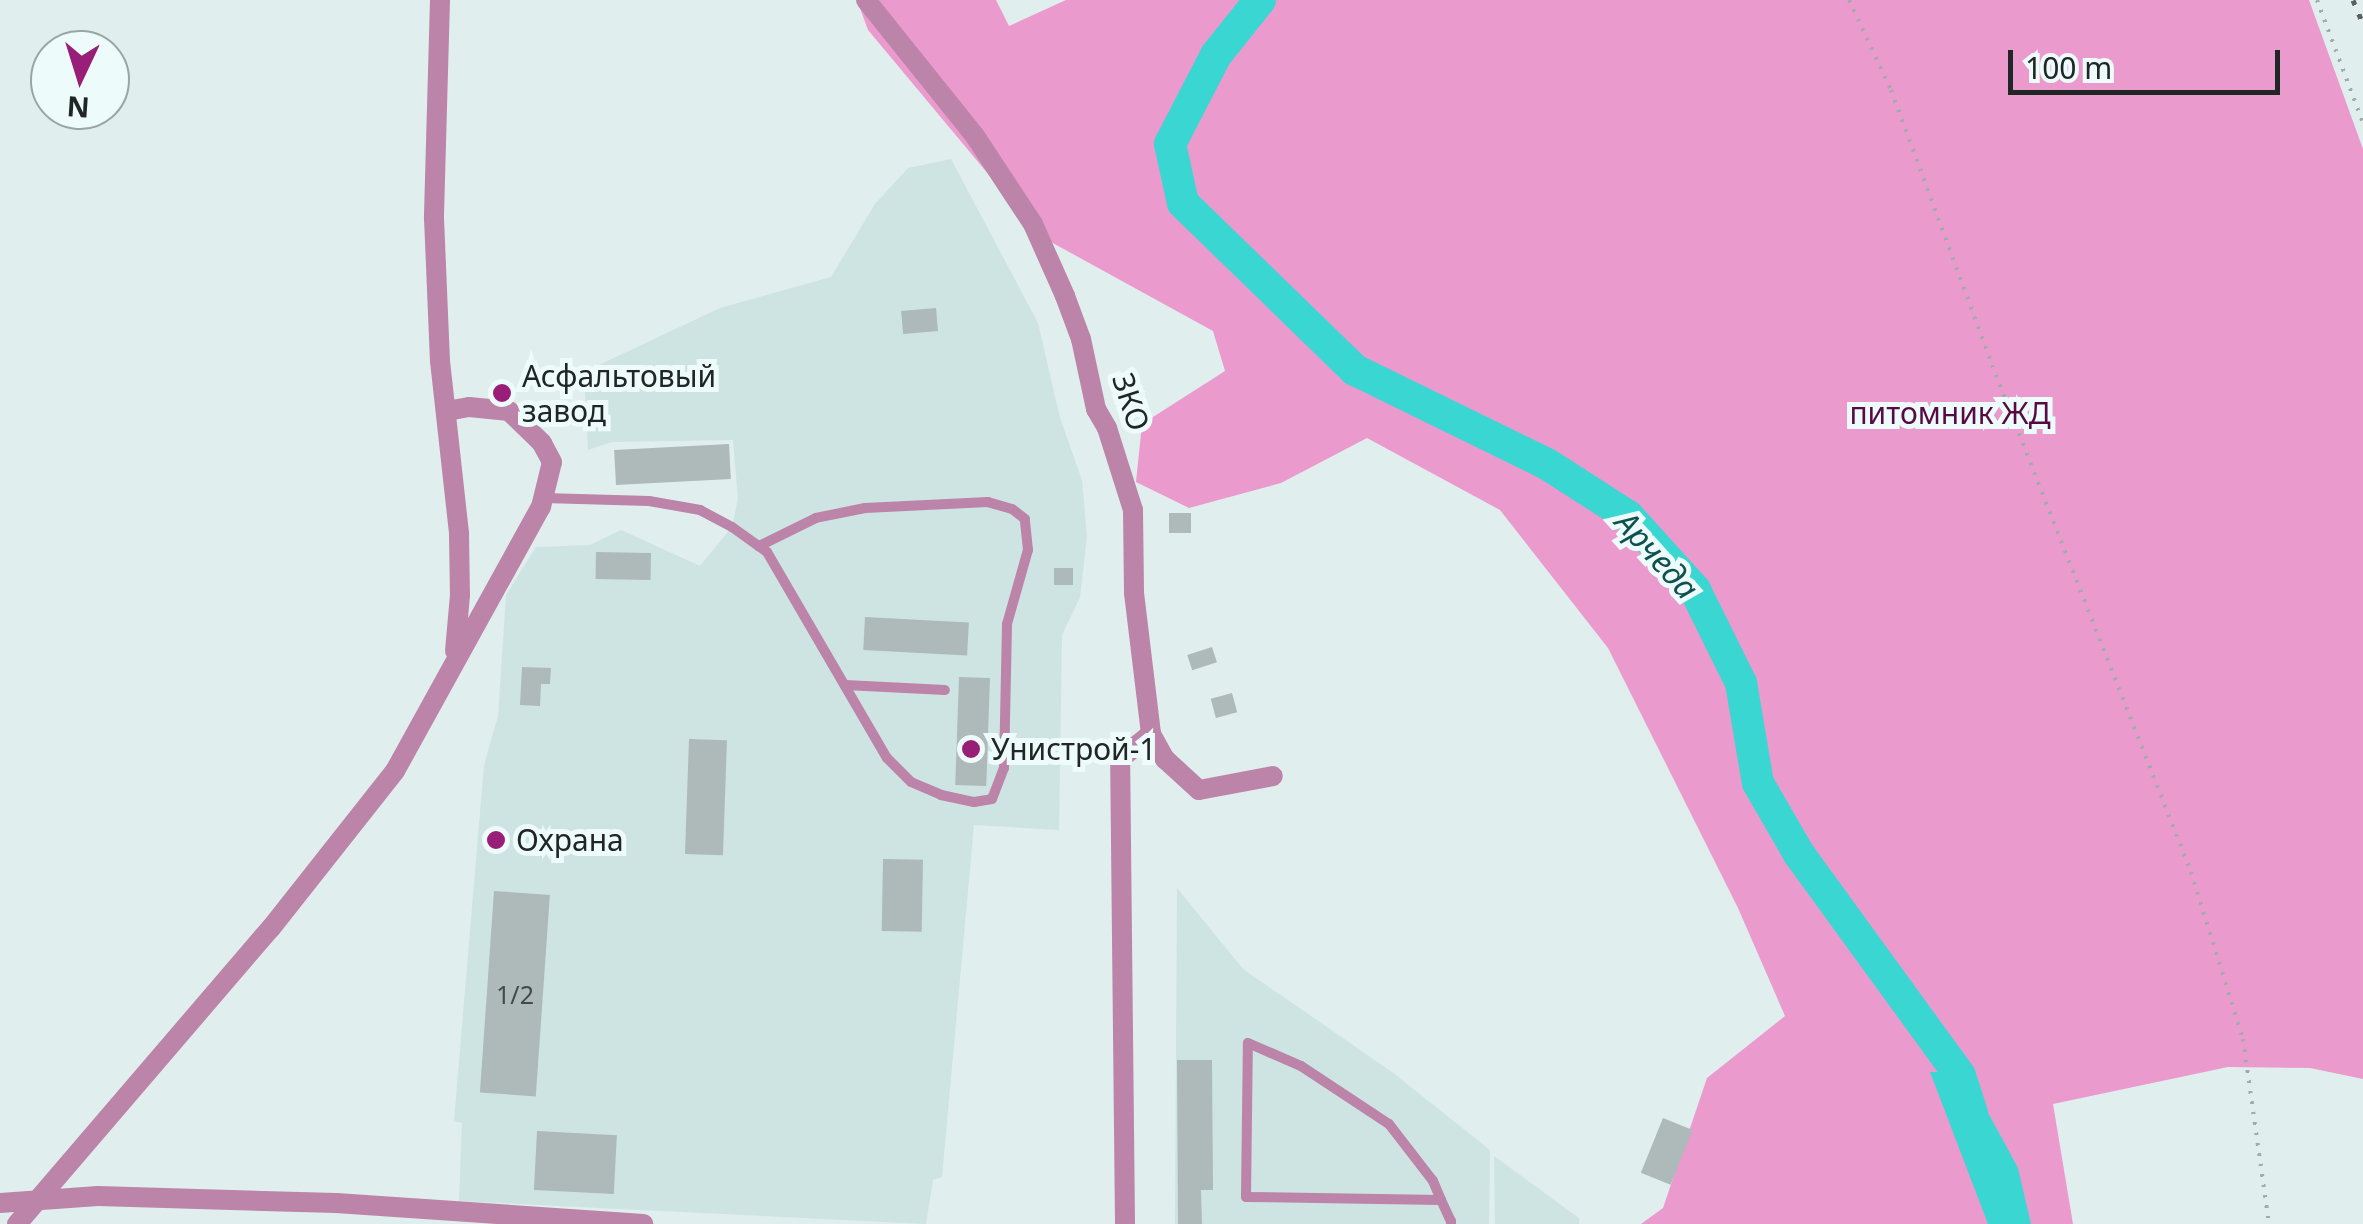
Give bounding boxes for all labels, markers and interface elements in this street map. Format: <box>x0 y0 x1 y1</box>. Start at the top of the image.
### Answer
north arrow <box>30 30 130 130</box>
scale bar <box>2013 30 2286 92</box>
text: 100 m <box>2025 47 2112 88</box>
text: N <box>65 88 91 128</box>
place label: Асфальтовый завод <box>522 358 716 428</box>
street label: ЗКО <box>1105 369 1157 435</box>
marker: Асфальтовый завод <box>491 382 513 404</box>
park label: питомник ЖД <box>1849 395 2051 431</box>
water label: Арчеда <box>1608 503 1706 607</box>
place label: Унистрой-1 <box>991 731 1156 767</box>
marker: Унистрой-1 <box>960 738 982 760</box>
place label: Охрана <box>516 822 624 858</box>
marker: Охрана <box>485 829 507 851</box>
house number: 1/2 <box>496 979 534 1009</box>

